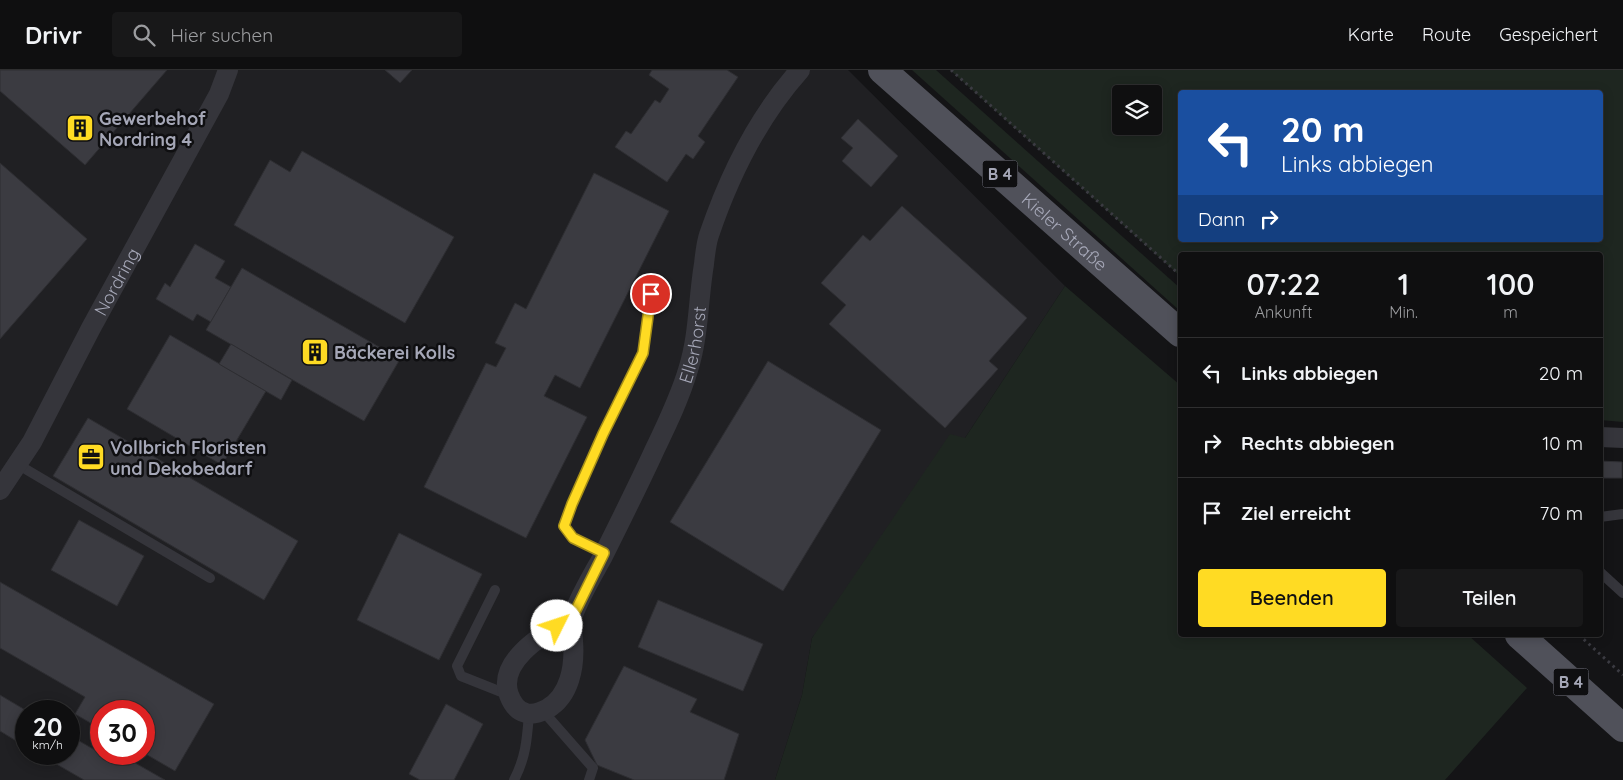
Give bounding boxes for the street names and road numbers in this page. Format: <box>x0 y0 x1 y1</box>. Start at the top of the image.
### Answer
road number: B 4 <box>982 160 1018 188</box>
street label: Kieler Straße <box>1017 187 1113 276</box>
street label: Nordring <box>89 244 144 319</box>
street label: Ellerhorst <box>673 305 710 386</box>
road number: B 4 <box>1554 668 1588 696</box>

